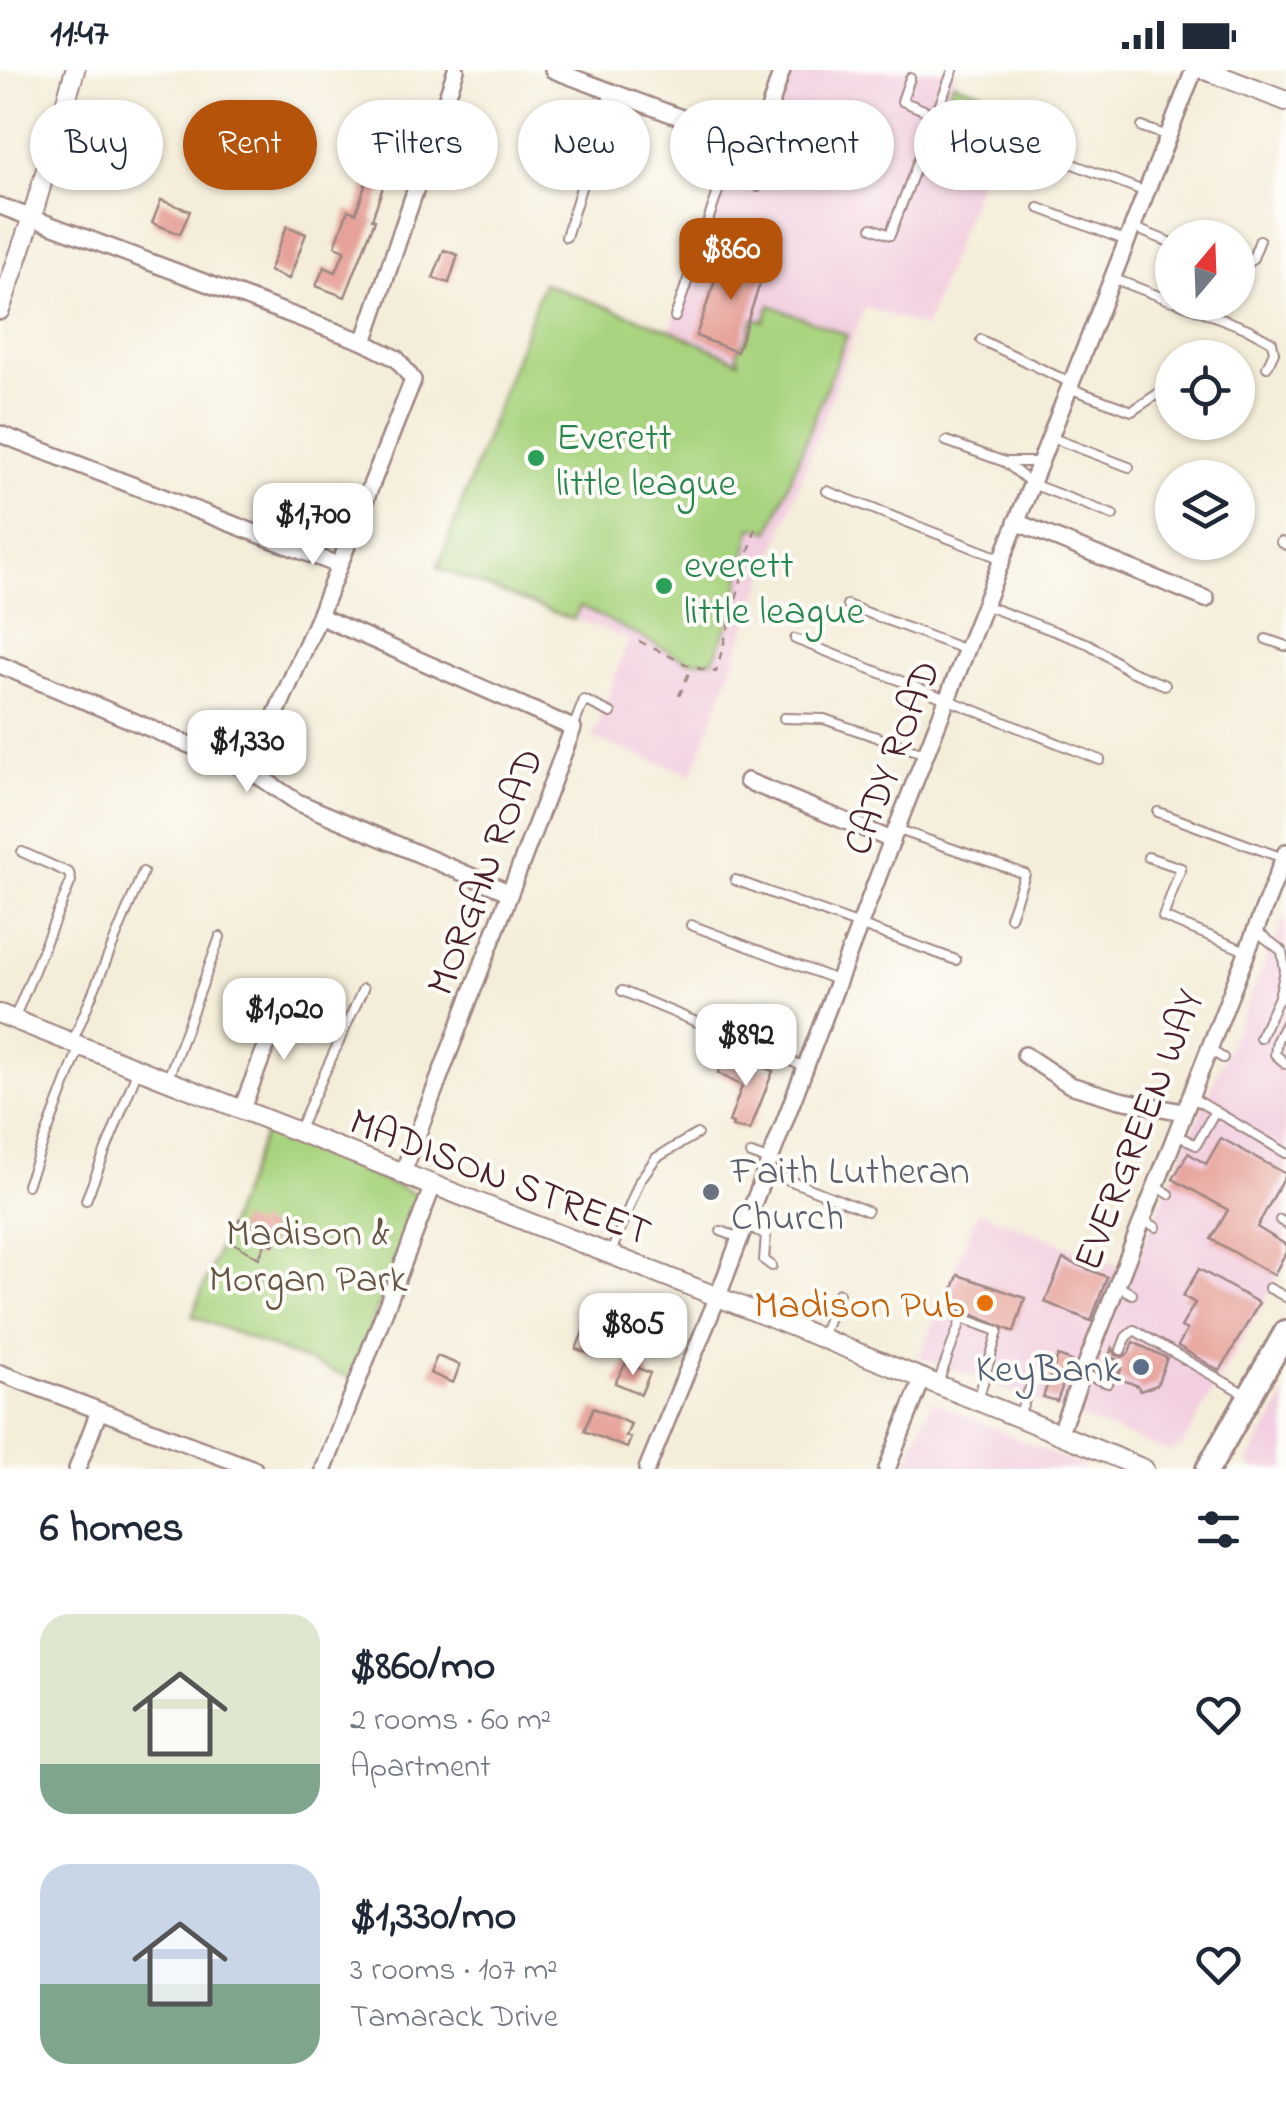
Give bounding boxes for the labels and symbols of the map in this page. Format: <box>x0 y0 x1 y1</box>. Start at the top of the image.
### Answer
pin: $860 <box>672 218 790 303</box>
north arrow <box>1155 220 1255 320</box>
place label: Everett little league <box>556 410 736 515</box>
marker: Everett little league <box>525 447 547 469</box>
pin: $1,700 <box>232 483 394 568</box>
place label: everett little league <box>684 538 864 643</box>
marker: everett little league <box>653 575 675 597</box>
street label: CADY ROAD <box>830 653 958 865</box>
pin: $1,330 <box>166 710 328 795</box>
street label: MORGAN ROAD <box>413 741 561 1005</box>
pin: $1,020 <box>203 978 365 1063</box>
street label: EVERGREEN WAY <box>1061 982 1222 1280</box>
pin: $892 <box>687 1004 805 1089</box>
street label: MADISON STREET <box>340 1095 659 1264</box>
place label: Faith Lutheran Church <box>730 1144 970 1249</box>
marker: Faith Lutheran Church <box>700 1181 722 1203</box>
park label: Madison & Morgan Park <box>208 1206 408 1311</box>
place label: Madison Pub <box>754 1278 965 1337</box>
marker: Madison Pub <box>974 1292 996 1314</box>
pin: $805 <box>574 1293 692 1378</box>
place label: KeyBank <box>976 1342 1121 1401</box>
marker: KeyBank <box>1130 1356 1152 1378</box>

